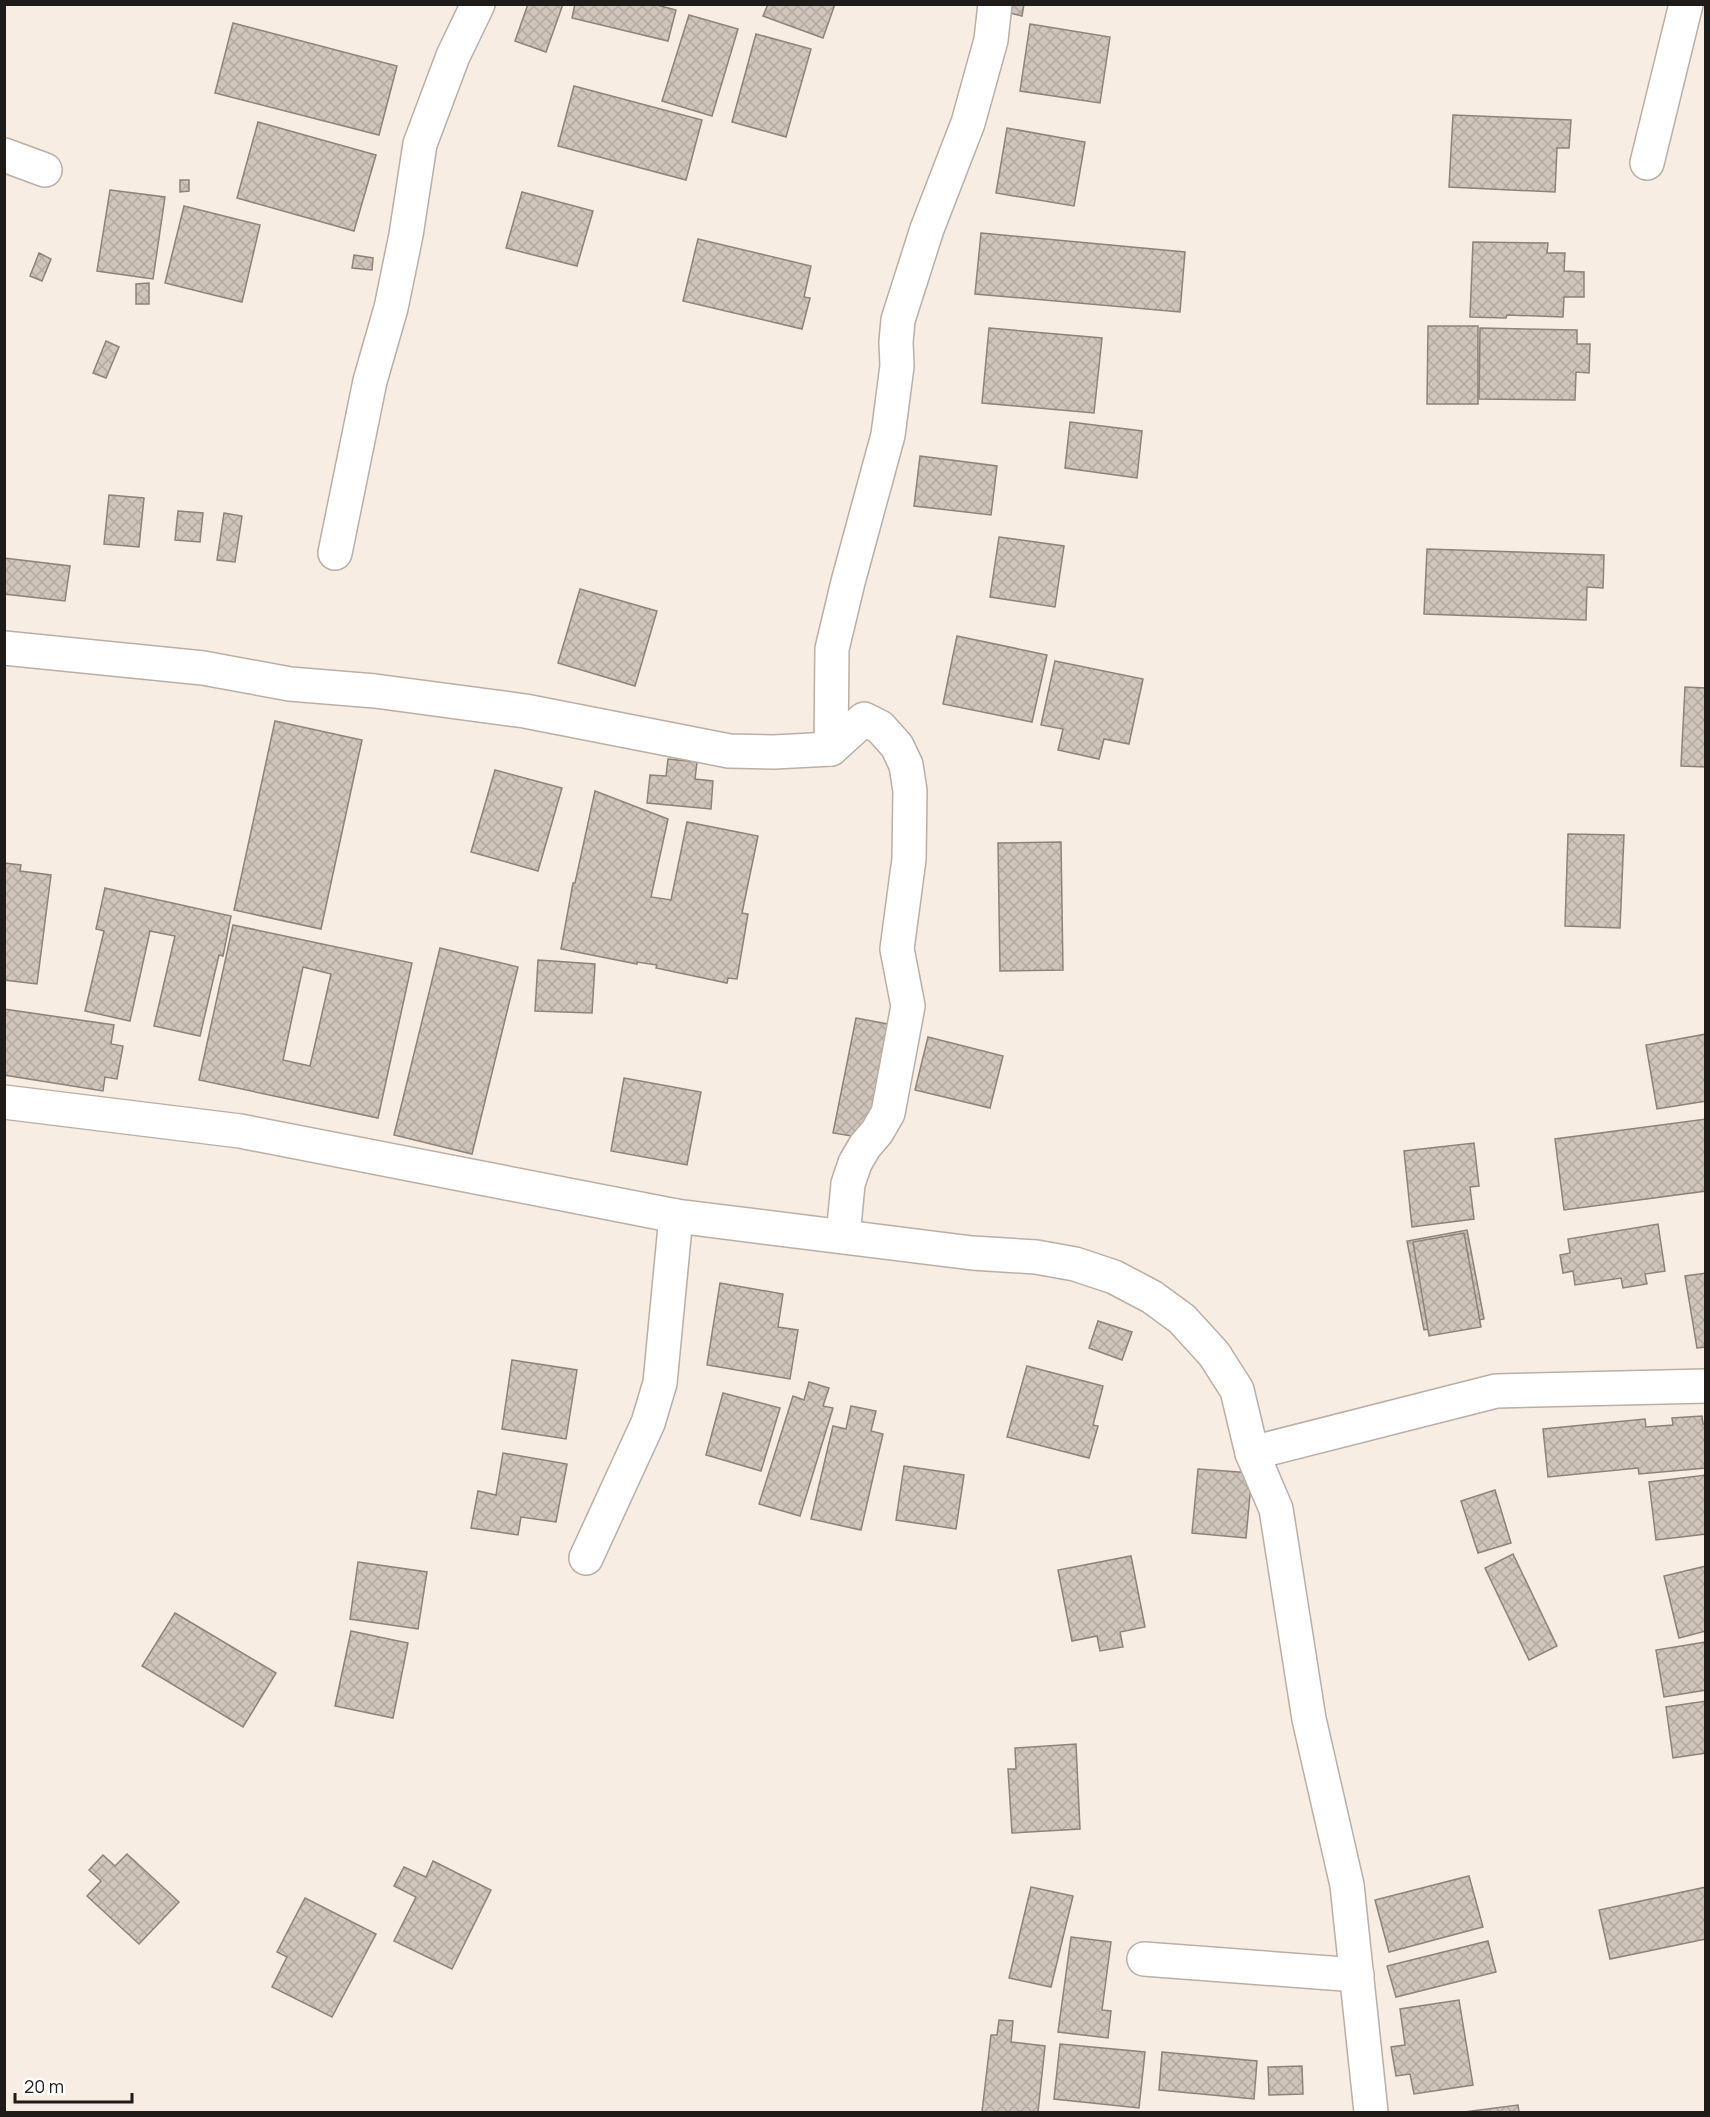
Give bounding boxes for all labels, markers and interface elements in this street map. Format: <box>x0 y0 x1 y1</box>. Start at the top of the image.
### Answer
scale bar <box>15 2066 132 2104</box>
text: 20 m <box>24 2074 64 2098</box>

